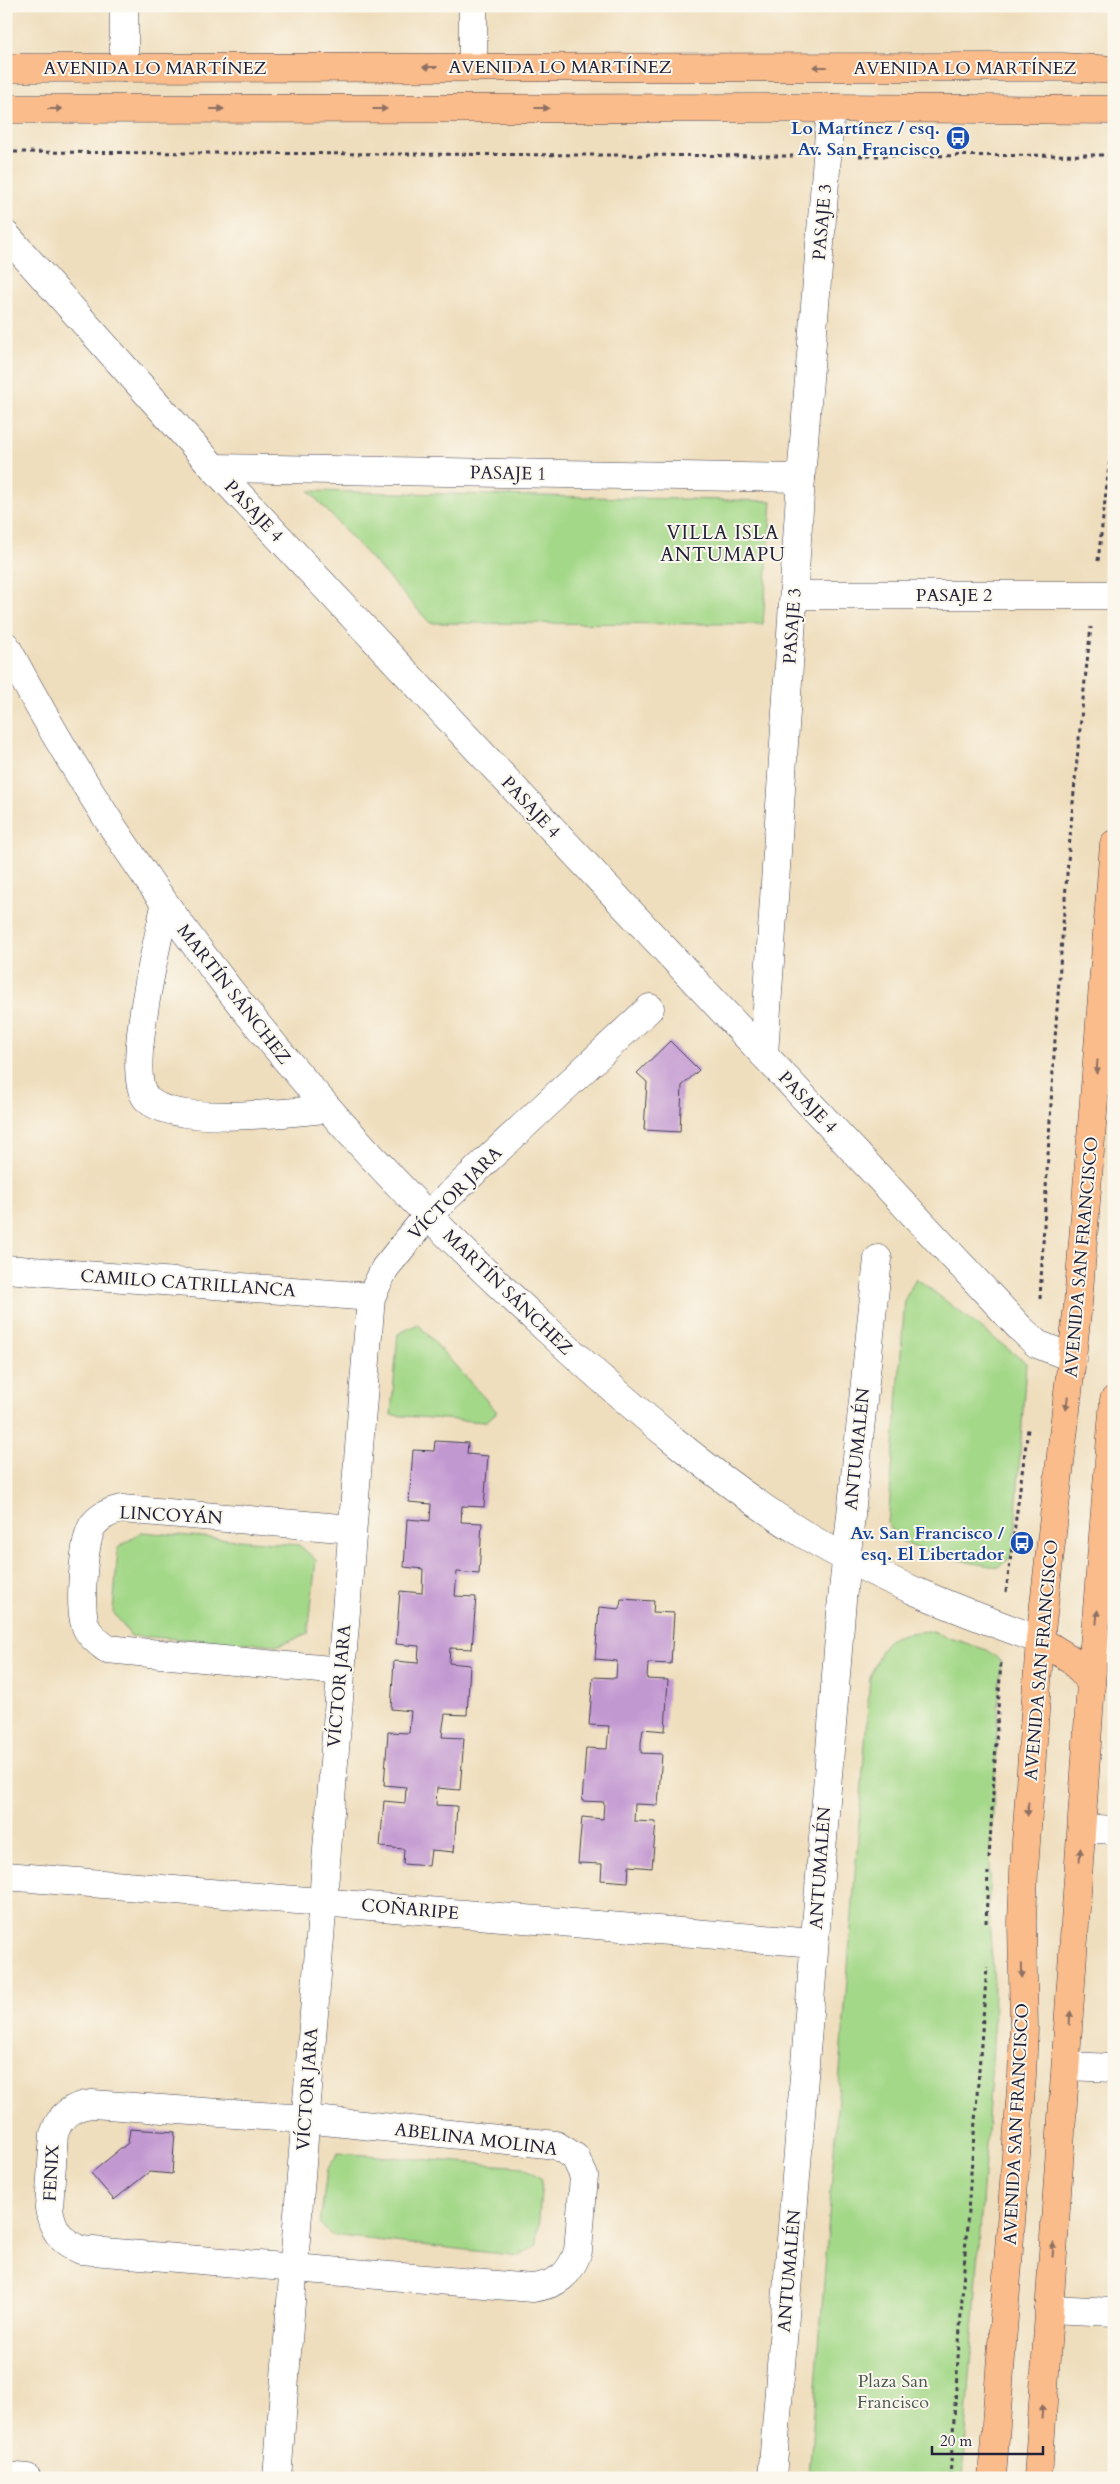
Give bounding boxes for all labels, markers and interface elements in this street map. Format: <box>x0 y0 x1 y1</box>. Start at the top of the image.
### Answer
street label: AVENIDA LO MARTÍNEZ <box>448 55 672 80</box>
street label: AVENIDA LO MARTÍNEZ <box>43 56 267 81</box>
street label: AVENIDA LO MARTÍNEZ <box>853 56 1077 81</box>
one-way arrow <box>422 63 438 71</box>
one-way arrow <box>812 63 828 71</box>
one-way arrow <box>535 104 551 112</box>
one-way arrow <box>47 105 63 113</box>
one-way arrow <box>210 105 226 113</box>
one-way arrow <box>372 105 388 113</box>
place label: Lo Martínez / esq. Av. San Francisco <box>791 116 940 162</box>
bus stop icon: Lo Martínez / esq. Av. San Francisco <box>945 125 971 151</box>
street label: PASAJE 3 <box>807 183 838 261</box>
street label: PASAJE 1 <box>470 460 546 487</box>
street label: PASAJE 4 <box>218 475 289 548</box>
district label: VILLA ISLA ANTUMAPU <box>660 520 786 568</box>
street label: PASAJE 2 <box>916 583 992 608</box>
street label: PASAJE 3 <box>777 587 808 665</box>
street label: PASAJE 4 <box>495 771 566 844</box>
street label: MARTÍN SÁNCHEZ <box>171 919 296 1070</box>
one-way arrow <box>1092 1059 1100 1075</box>
street label: PASAJE 4 <box>772 1066 843 1139</box>
street label: AVENIDA SAN FRANCISCO <box>1058 1135 1104 1379</box>
street label: VÍCTOR JARA <box>403 1141 508 1246</box>
street label: MARTÍN SÁNCHEZ <box>437 1224 578 1361</box>
street label: CAMILO CATRILLANCA <box>79 1264 297 1304</box>
street label: ANTUMALÉN <box>839 1386 876 1512</box>
one-way arrow <box>1063 1395 1071 1411</box>
street label: LINCOYÁN <box>119 1500 224 1531</box>
place label: Av. San Francisco / esq. El Libertador <box>850 1521 1005 1567</box>
bus stop icon: Av. San Francisco / esq. El Libertador <box>1009 1530 1035 1556</box>
street label: AVENIDA SAN FRANCISCO <box>1018 1538 1064 1782</box>
one-way arrow <box>1093 1609 1101 1625</box>
street label: VÍCTOR JARA <box>322 1623 357 1749</box>
one-way arrow <box>1024 1801 1032 1817</box>
street label: ANTUMALÉN <box>804 1805 837 1930</box>
one-way arrow <box>1077 1847 1085 1863</box>
street label: COÑARIPE <box>360 1893 460 1926</box>
one-way arrow <box>1019 1963 1027 1979</box>
street label: AVENIDA SAN FRANCISCO <box>998 2003 1035 2246</box>
one-way arrow <box>1067 2009 1075 2025</box>
street label: VÍCTOR JARA <box>291 2026 324 2151</box>
street label: ABELINA MOLINA <box>393 2117 559 2162</box>
street label: FENIX <box>38 2143 66 2202</box>
street label: ANTUMALÉN <box>772 2208 807 2333</box>
one-way arrow <box>1050 2241 1058 2257</box>
park label: Plaza San Francisco <box>857 2369 929 2415</box>
one-way arrow <box>1038 2403 1046 2419</box>
scale bar <box>932 2424 1044 2456</box>
text: 20 m <box>940 2431 972 2451</box>

